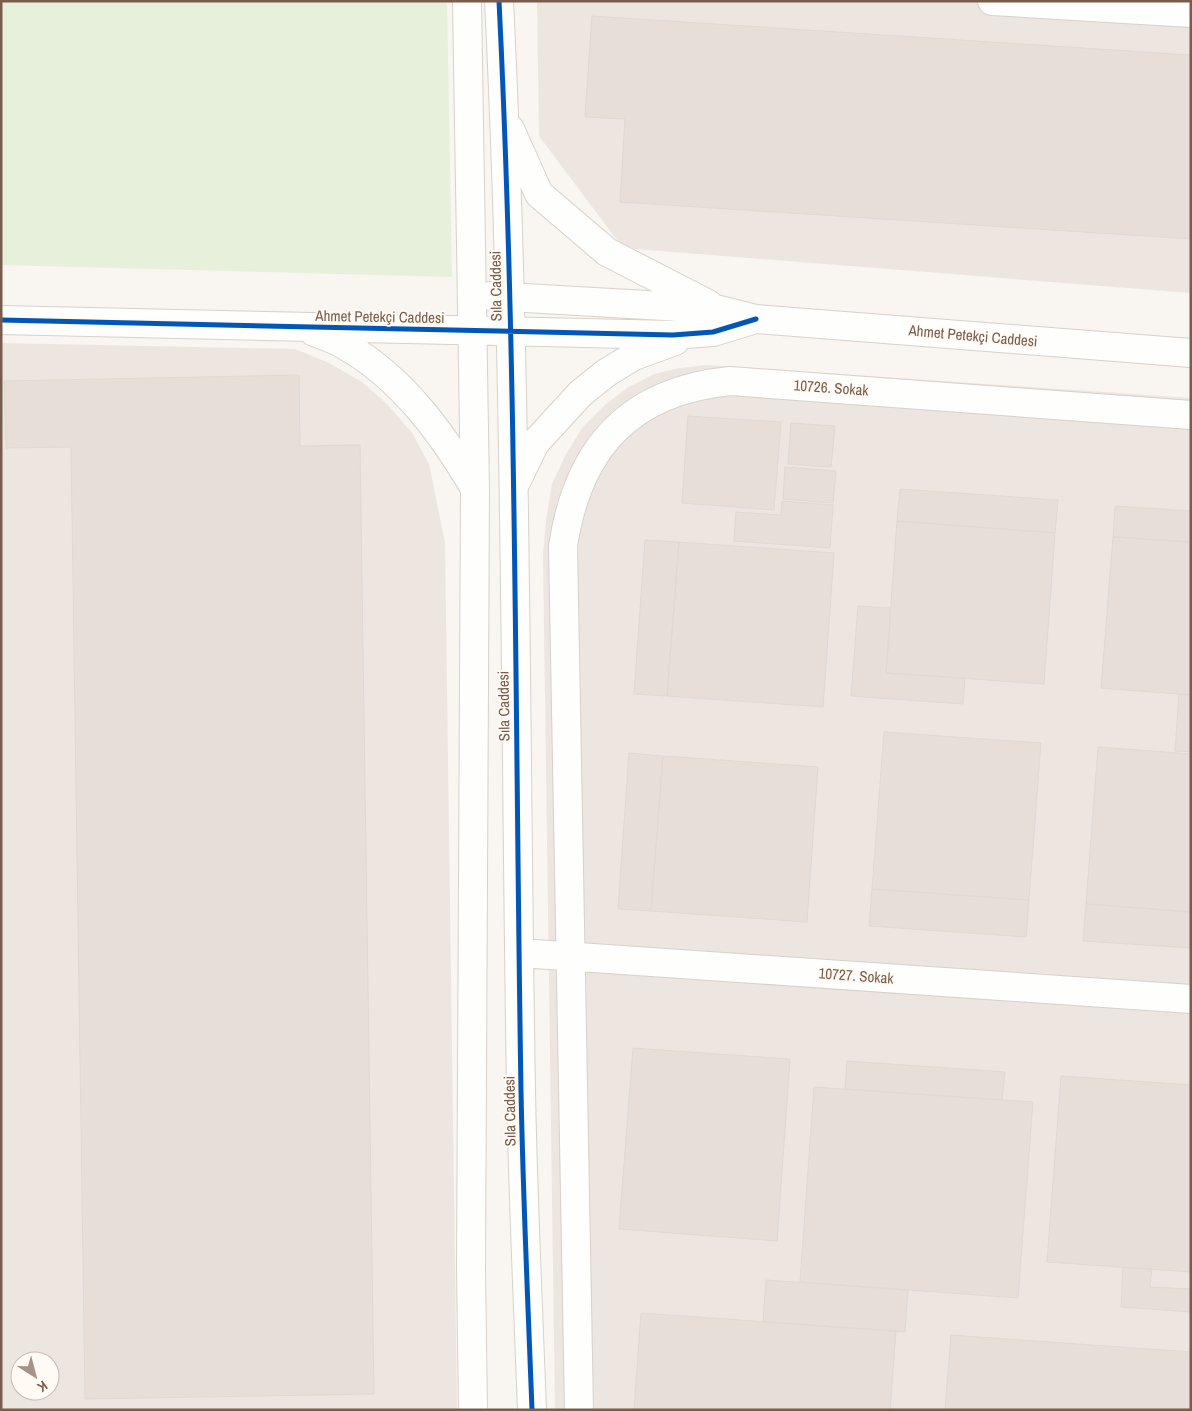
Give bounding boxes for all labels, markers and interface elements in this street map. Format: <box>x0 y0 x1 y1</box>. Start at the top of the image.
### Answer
street label: Sıla Caddesi <box>484 251 507 321</box>
street label: Ahmet Petekçi Caddesi <box>314 305 445 328</box>
street label: Ahmet Petekçi Caddesi <box>907 319 1038 352</box>
street label: 10726. Sokak <box>793 374 870 401</box>
street label: Sıla Caddesi <box>492 671 515 741</box>
street label: 10727. Sokak <box>818 962 895 989</box>
street label: Sıla Caddesi <box>498 1076 521 1146</box>
north arrow <box>10 1351 60 1401</box>
text: K <box>33 1377 51 1397</box>

